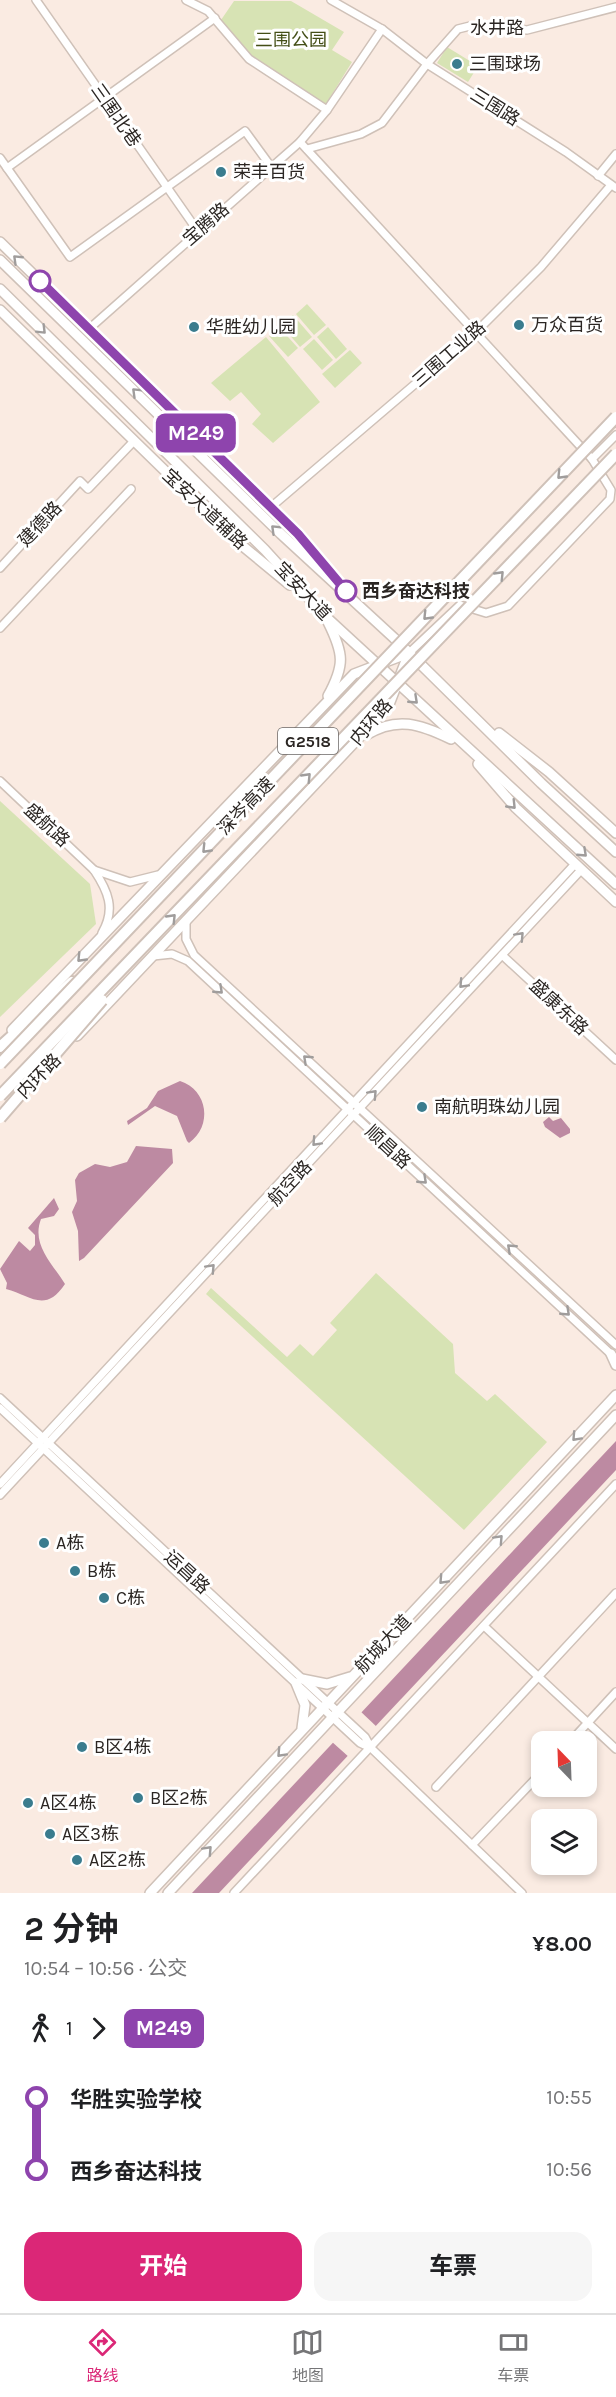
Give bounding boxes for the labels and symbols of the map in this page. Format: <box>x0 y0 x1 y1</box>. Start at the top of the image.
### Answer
street label: 水井路 <box>470 17 524 39</box>
park label: 三围公园 <box>255 29 327 51</box>
place label: 三围球场 <box>469 53 541 75</box>
marker: 三围球场 <box>450 57 464 71</box>
street label: 三围北巷 <box>86 79 146 151</box>
street label: 三围路 <box>466 83 524 131</box>
place label: 荣丰百货 <box>233 161 305 183</box>
marker: 荣丰百货 <box>214 165 228 179</box>
street label: 宝腾路 <box>178 198 234 250</box>
one-way arrow <box>14 255 25 266</box>
unlabelled marker <box>29 270 51 292</box>
place label: 万众百货 <box>531 314 603 336</box>
place label: 华胜幼儿园 <box>206 316 296 338</box>
street label: 三围工业路 <box>408 316 490 392</box>
marker: 万众百货 <box>512 318 526 332</box>
marker: 华胜幼儿园 <box>187 320 201 334</box>
one-way arrow <box>35 323 45 334</box>
one-way arrow <box>132 389 143 400</box>
line badge: M249 <box>154 414 238 452</box>
street label: 宝安大道辅路 <box>158 464 252 554</box>
one-way arrow <box>557 468 568 478</box>
street label: 建德路 <box>14 497 66 551</box>
one-way arrow <box>272 525 283 536</box>
street label: 宝安大道 <box>270 557 336 625</box>
one-way arrow <box>492 572 503 583</box>
marker: 西乡奋达科技 <box>335 580 357 602</box>
place label: 西乡奋达科技 <box>362 580 470 602</box>
one-way arrow <box>423 609 434 620</box>
one-way arrow <box>406 692 417 703</box>
street label: 内环路 <box>345 694 397 750</box>
road number: G2518 <box>278 728 338 754</box>
street label: 深岑高速 <box>213 772 279 840</box>
one-way arrow <box>299 773 310 784</box>
one-way arrow <box>505 797 516 808</box>
street label: 盛航路 <box>20 799 74 851</box>
one-way arrow <box>202 842 213 852</box>
one-way arrow <box>576 846 586 857</box>
one-way arrow <box>165 914 176 924</box>
one-way arrow <box>513 932 524 943</box>
one-way arrow <box>77 951 88 961</box>
street label: 盛康东路 <box>525 974 593 1040</box>
one-way arrow <box>459 977 470 988</box>
one-way arrow <box>212 982 223 993</box>
street label: 内环路 <box>12 1049 66 1103</box>
one-way arrow <box>303 1055 313 1066</box>
one-way arrow <box>365 1090 376 1101</box>
place label: 南航明珠幼儿园 <box>434 1096 560 1118</box>
marker: 南航明珠幼儿园 <box>415 1100 429 1114</box>
street label: 顺昌路 <box>361 1121 415 1173</box>
one-way arrow <box>313 1135 324 1146</box>
street label: 航空路 <box>264 1156 316 1210</box>
one-way arrow <box>416 1172 427 1183</box>
one-way arrow <box>508 1244 518 1255</box>
one-way arrow <box>204 1264 215 1274</box>
one-way arrow <box>559 1305 570 1316</box>
one-way arrow <box>572 1431 583 1441</box>
place label: A栋 <box>56 1532 84 1554</box>
marker: A栋 <box>37 1536 51 1550</box>
one-way arrow <box>492 1536 503 1546</box>
street label: 运昌路 <box>160 1546 214 1598</box>
place label: B栋 <box>87 1560 116 1582</box>
marker: B栋 <box>68 1564 82 1578</box>
one-way arrow <box>439 1573 450 1583</box>
place label: C栋 <box>116 1587 145 1609</box>
marker: C栋 <box>97 1591 111 1605</box>
street label: 航城大道 <box>350 1610 416 1678</box>
north arrow <box>531 1731 597 1797</box>
place label: B区4栋 <box>94 1736 151 1758</box>
marker: B区4栋 <box>75 1740 89 1754</box>
one-way arrow <box>277 1746 288 1756</box>
place label: B区2栋 <box>150 1787 208 1809</box>
marker: B区2栋 <box>131 1791 145 1805</box>
place label: A区4栋 <box>40 1792 96 1814</box>
marker: A区4栋 <box>21 1796 35 1810</box>
place label: A区3栋 <box>62 1823 119 1845</box>
marker: A区3栋 <box>43 1827 57 1841</box>
one-way arrow <box>201 1847 212 1857</box>
place label: A区2栋 <box>89 1849 146 1871</box>
marker: A区2栋 <box>70 1853 84 1867</box>

